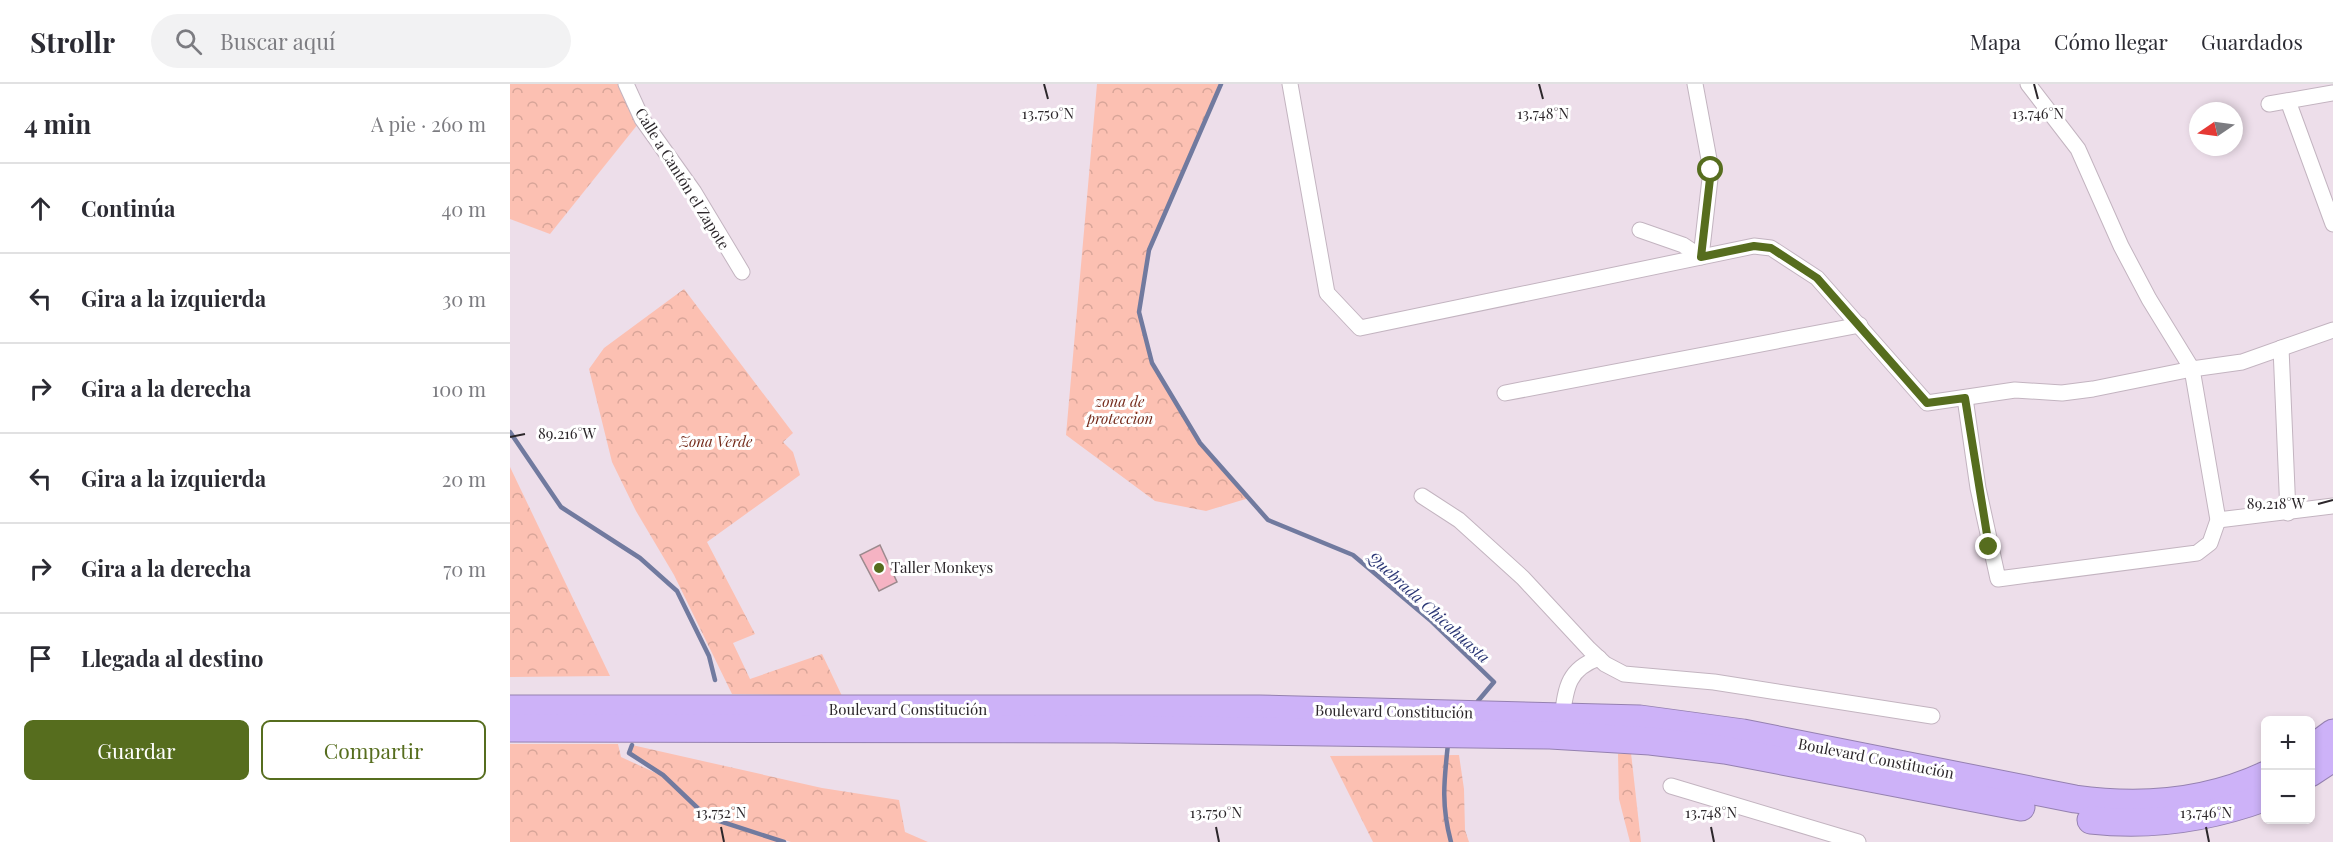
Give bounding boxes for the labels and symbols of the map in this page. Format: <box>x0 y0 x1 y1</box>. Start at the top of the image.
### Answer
north arrow <box>2189 102 2243 156</box>
text: 13.750°N <box>1022 103 1075 123</box>
text: 13.748°N <box>1517 103 1570 123</box>
text: 13.746°N <box>2012 103 2064 123</box>
street label: Calle a Cantón el Zapote <box>631 104 735 253</box>
route start <box>1697 156 1723 182</box>
park label: zona de proteccion <box>1085 391 1153 428</box>
text: 89.216°W <box>538 423 596 443</box>
park label: Zona Verde <box>678 431 753 451</box>
text: 89.218°W <box>2247 493 2306 513</box>
route end <box>1975 533 2001 559</box>
water label: Quebrada Chicahuasta <box>1363 545 1495 667</box>
place label: Taller Monkeys <box>891 557 993 577</box>
marker: Taller Monkeys <box>872 561 886 575</box>
street label: Boulevard Constitución <box>829 699 987 719</box>
street label: Boulevard Constitución <box>1315 700 1473 722</box>
street label: Boulevard Constitución <box>1797 733 1956 783</box>
text: 13.752°N <box>696 802 747 822</box>
text: 13.750°N <box>1190 802 1243 822</box>
text: 13.748°N <box>1685 802 1738 822</box>
text: 13.746°N <box>2180 802 2232 822</box>

